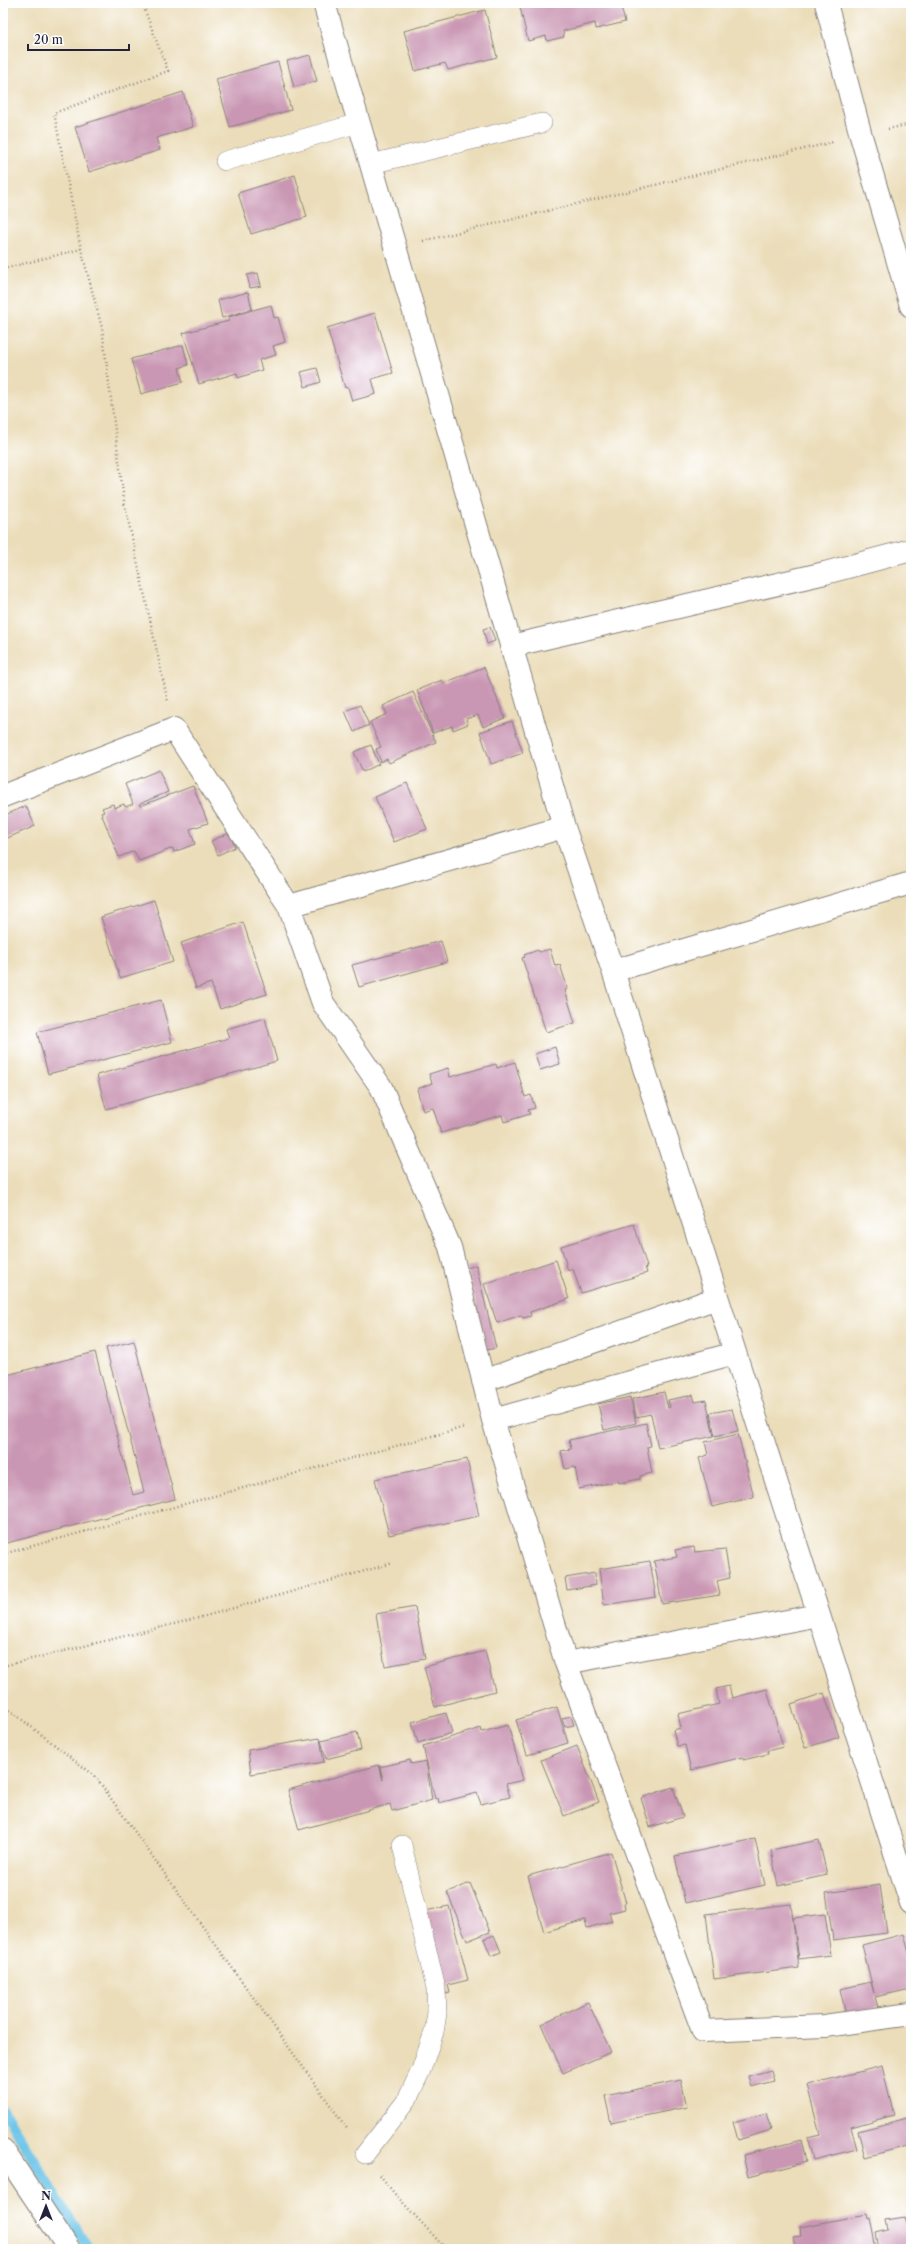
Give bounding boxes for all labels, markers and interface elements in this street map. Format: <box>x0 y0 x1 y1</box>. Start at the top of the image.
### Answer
scale bar <box>28 26 129 52</box>
text: 20 m <box>34 32 63 47</box>
north arrow <box>26 2186 66 2226</box>
text: N <box>41 2189 51 2203</box>

